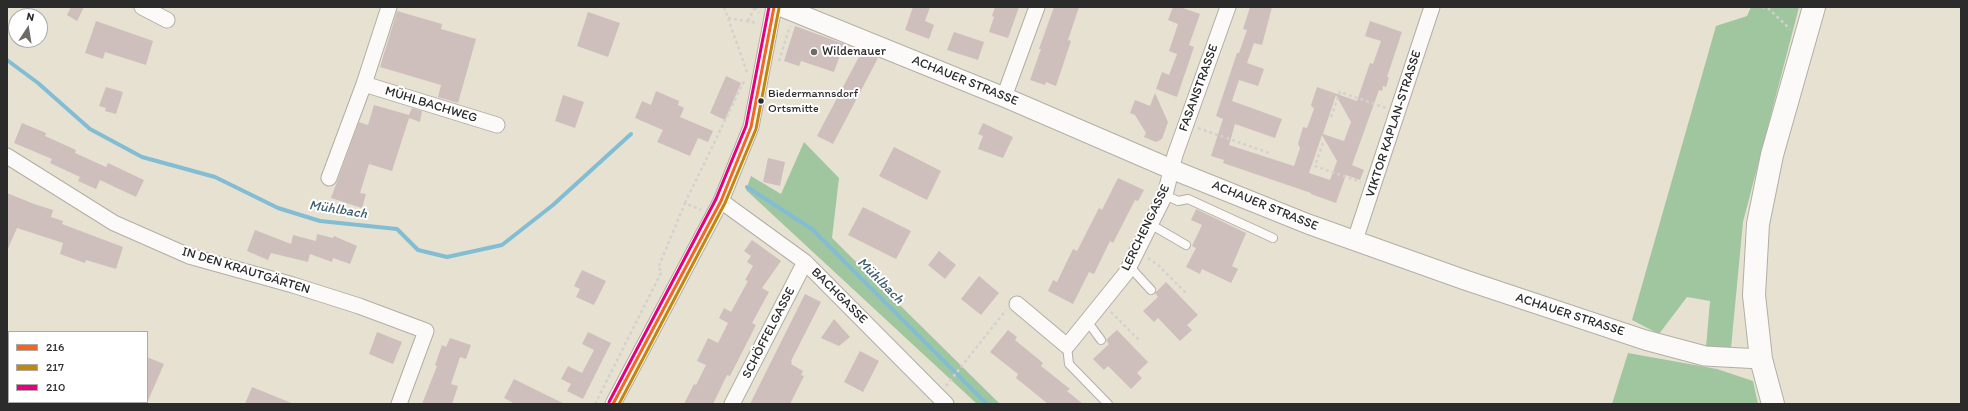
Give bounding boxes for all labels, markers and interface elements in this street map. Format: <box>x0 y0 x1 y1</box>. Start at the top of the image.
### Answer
north arrow <box>8 8 48 48</box>
text: N <box>25 10 35 24</box>
street label: FASANSTRASSE <box>1176 42 1222 134</box>
place label: Wildenauer <box>822 44 886 60</box>
marker: Wildenauer <box>809 47 819 57</box>
street label: VIKTOR KAPLAN-STRASSE <box>1363 49 1425 199</box>
street label: ACHAUER STRASSE <box>909 53 1021 109</box>
street label: MÜHLBACHWEG <box>383 84 479 126</box>
place label: Biedermannsdorf Ortsmitte <box>768 87 858 115</box>
marker: Biedermannsdorf Ortsmitte <box>756 96 766 106</box>
street label: ACHAUER STRASSE <box>1209 178 1321 234</box>
street label: LERCHENGASSE <box>1118 182 1174 274</box>
water label: Mühlbach <box>308 197 368 223</box>
street label: IN DEN KRAUTGÄRTEN <box>180 244 312 298</box>
water label: Mühlbach <box>853 254 907 308</box>
street label: BACHGASSE <box>808 265 870 327</box>
street label: SCHÖFFELGASSE <box>739 285 799 381</box>
street label: ACHAUER STRASSE <box>1514 290 1626 340</box>
legend <box>8 331 148 403</box>
text: 216 <box>46 340 64 354</box>
text: 217 <box>46 360 64 374</box>
text: 210 <box>46 380 65 394</box>

